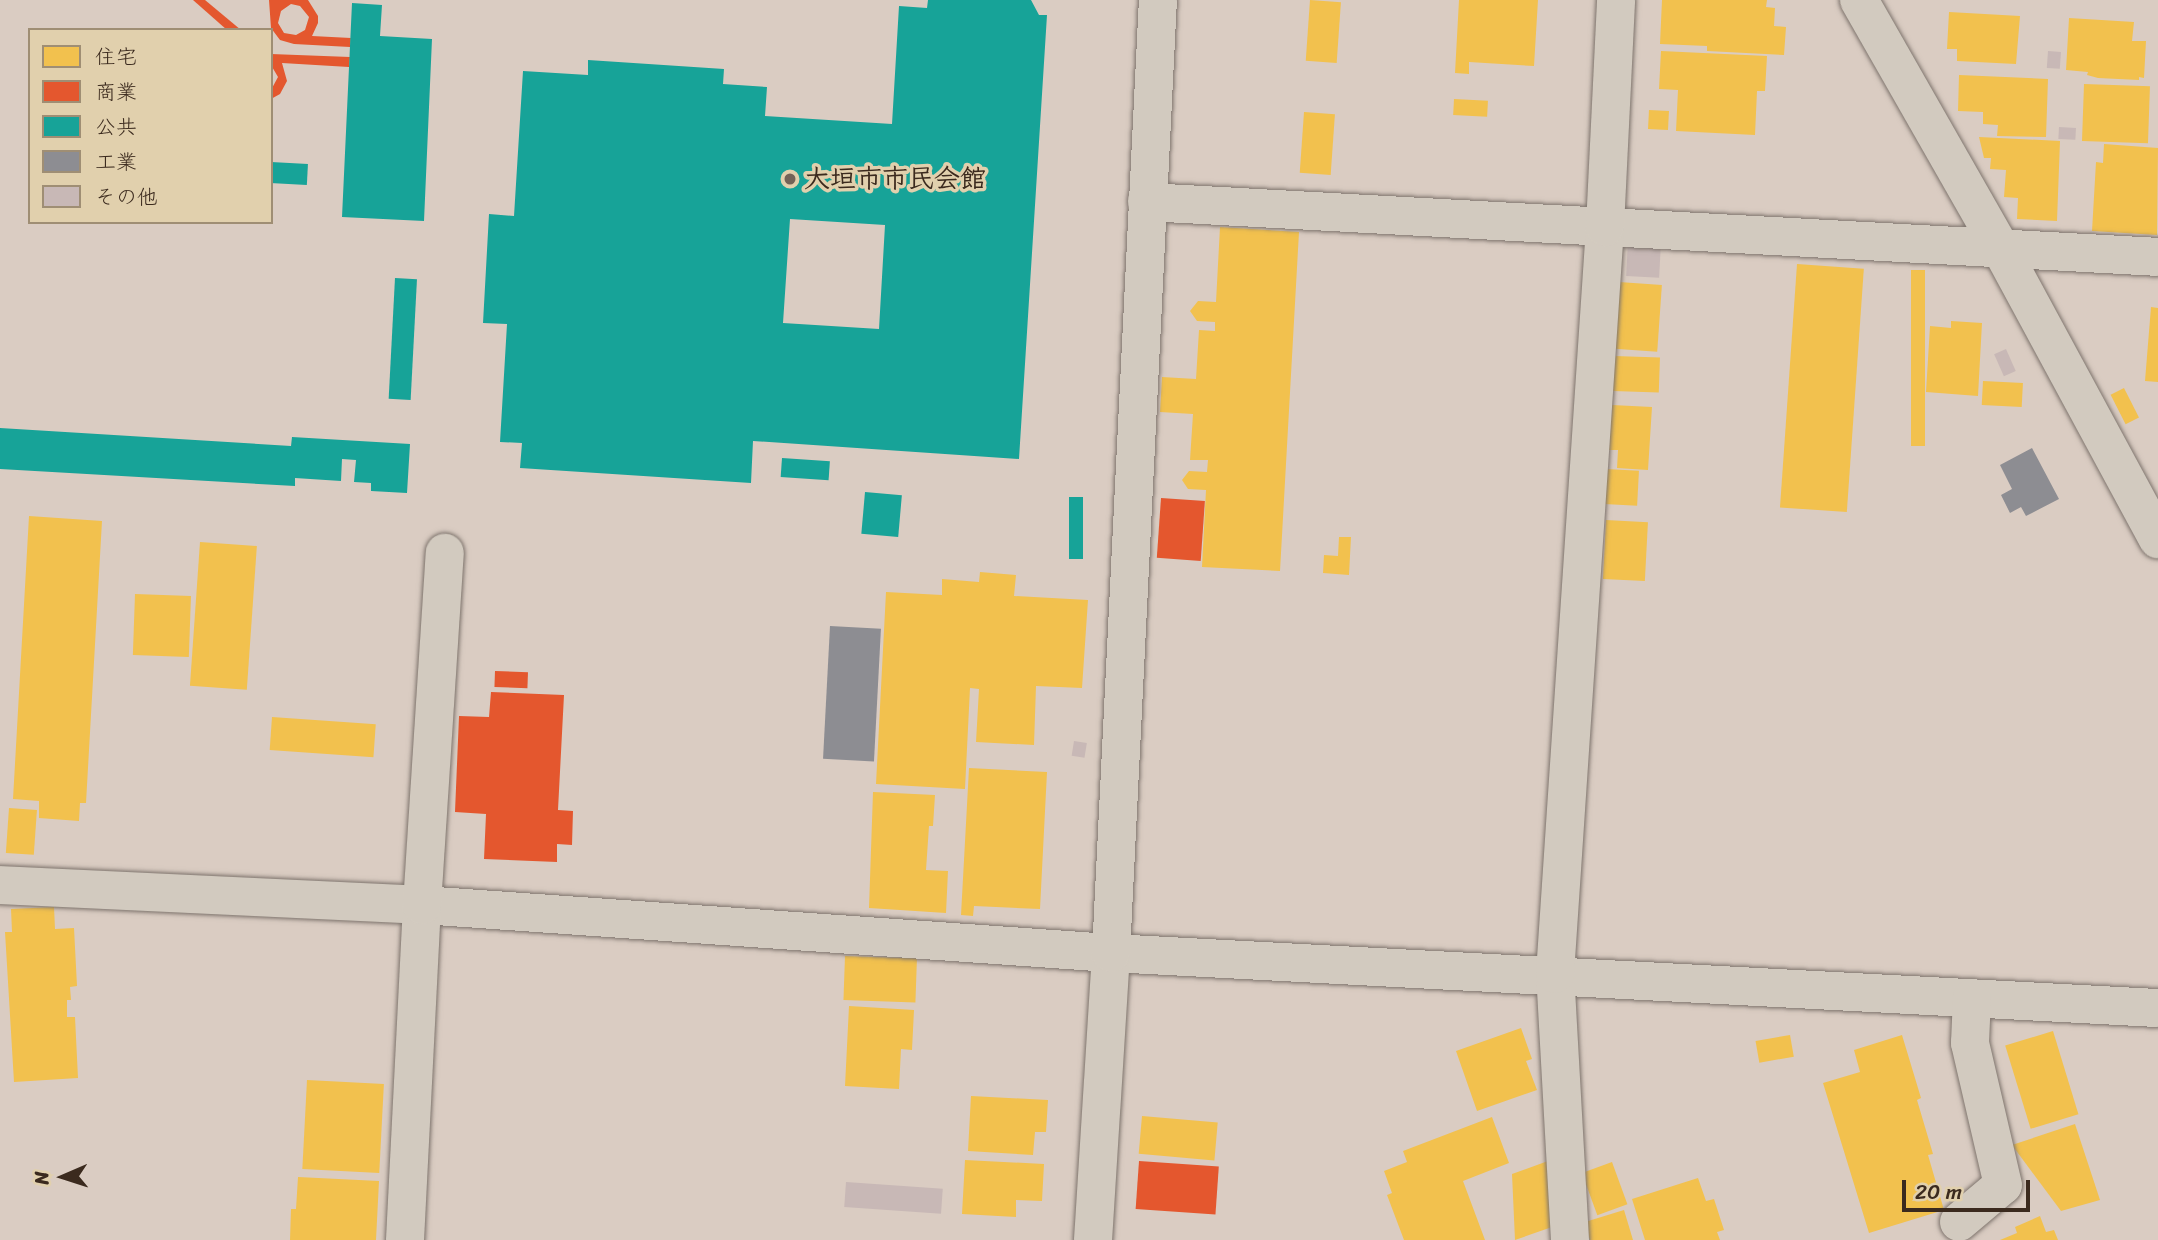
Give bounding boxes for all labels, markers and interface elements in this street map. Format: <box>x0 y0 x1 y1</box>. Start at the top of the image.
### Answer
legend <box>28 28 273 224</box>
text: 住宅 <box>95 38 137 76</box>
text: 商業 <box>95 73 137 111</box>
text: 公共 <box>95 108 137 146</box>
text: 工業 <box>95 143 137 181</box>
place label: 大垣市市民会館 <box>804 163 986 195</box>
marker: 大垣市市民会館 <box>782 171 798 187</box>
text: その他 <box>95 178 158 216</box>
north arrow <box>28 1142 98 1212</box>
scale bar <box>1906 1166 2034 1210</box>
text: N <box>25 1171 58 1186</box>
text: 20 m <box>1915 1173 1962 1211</box>

